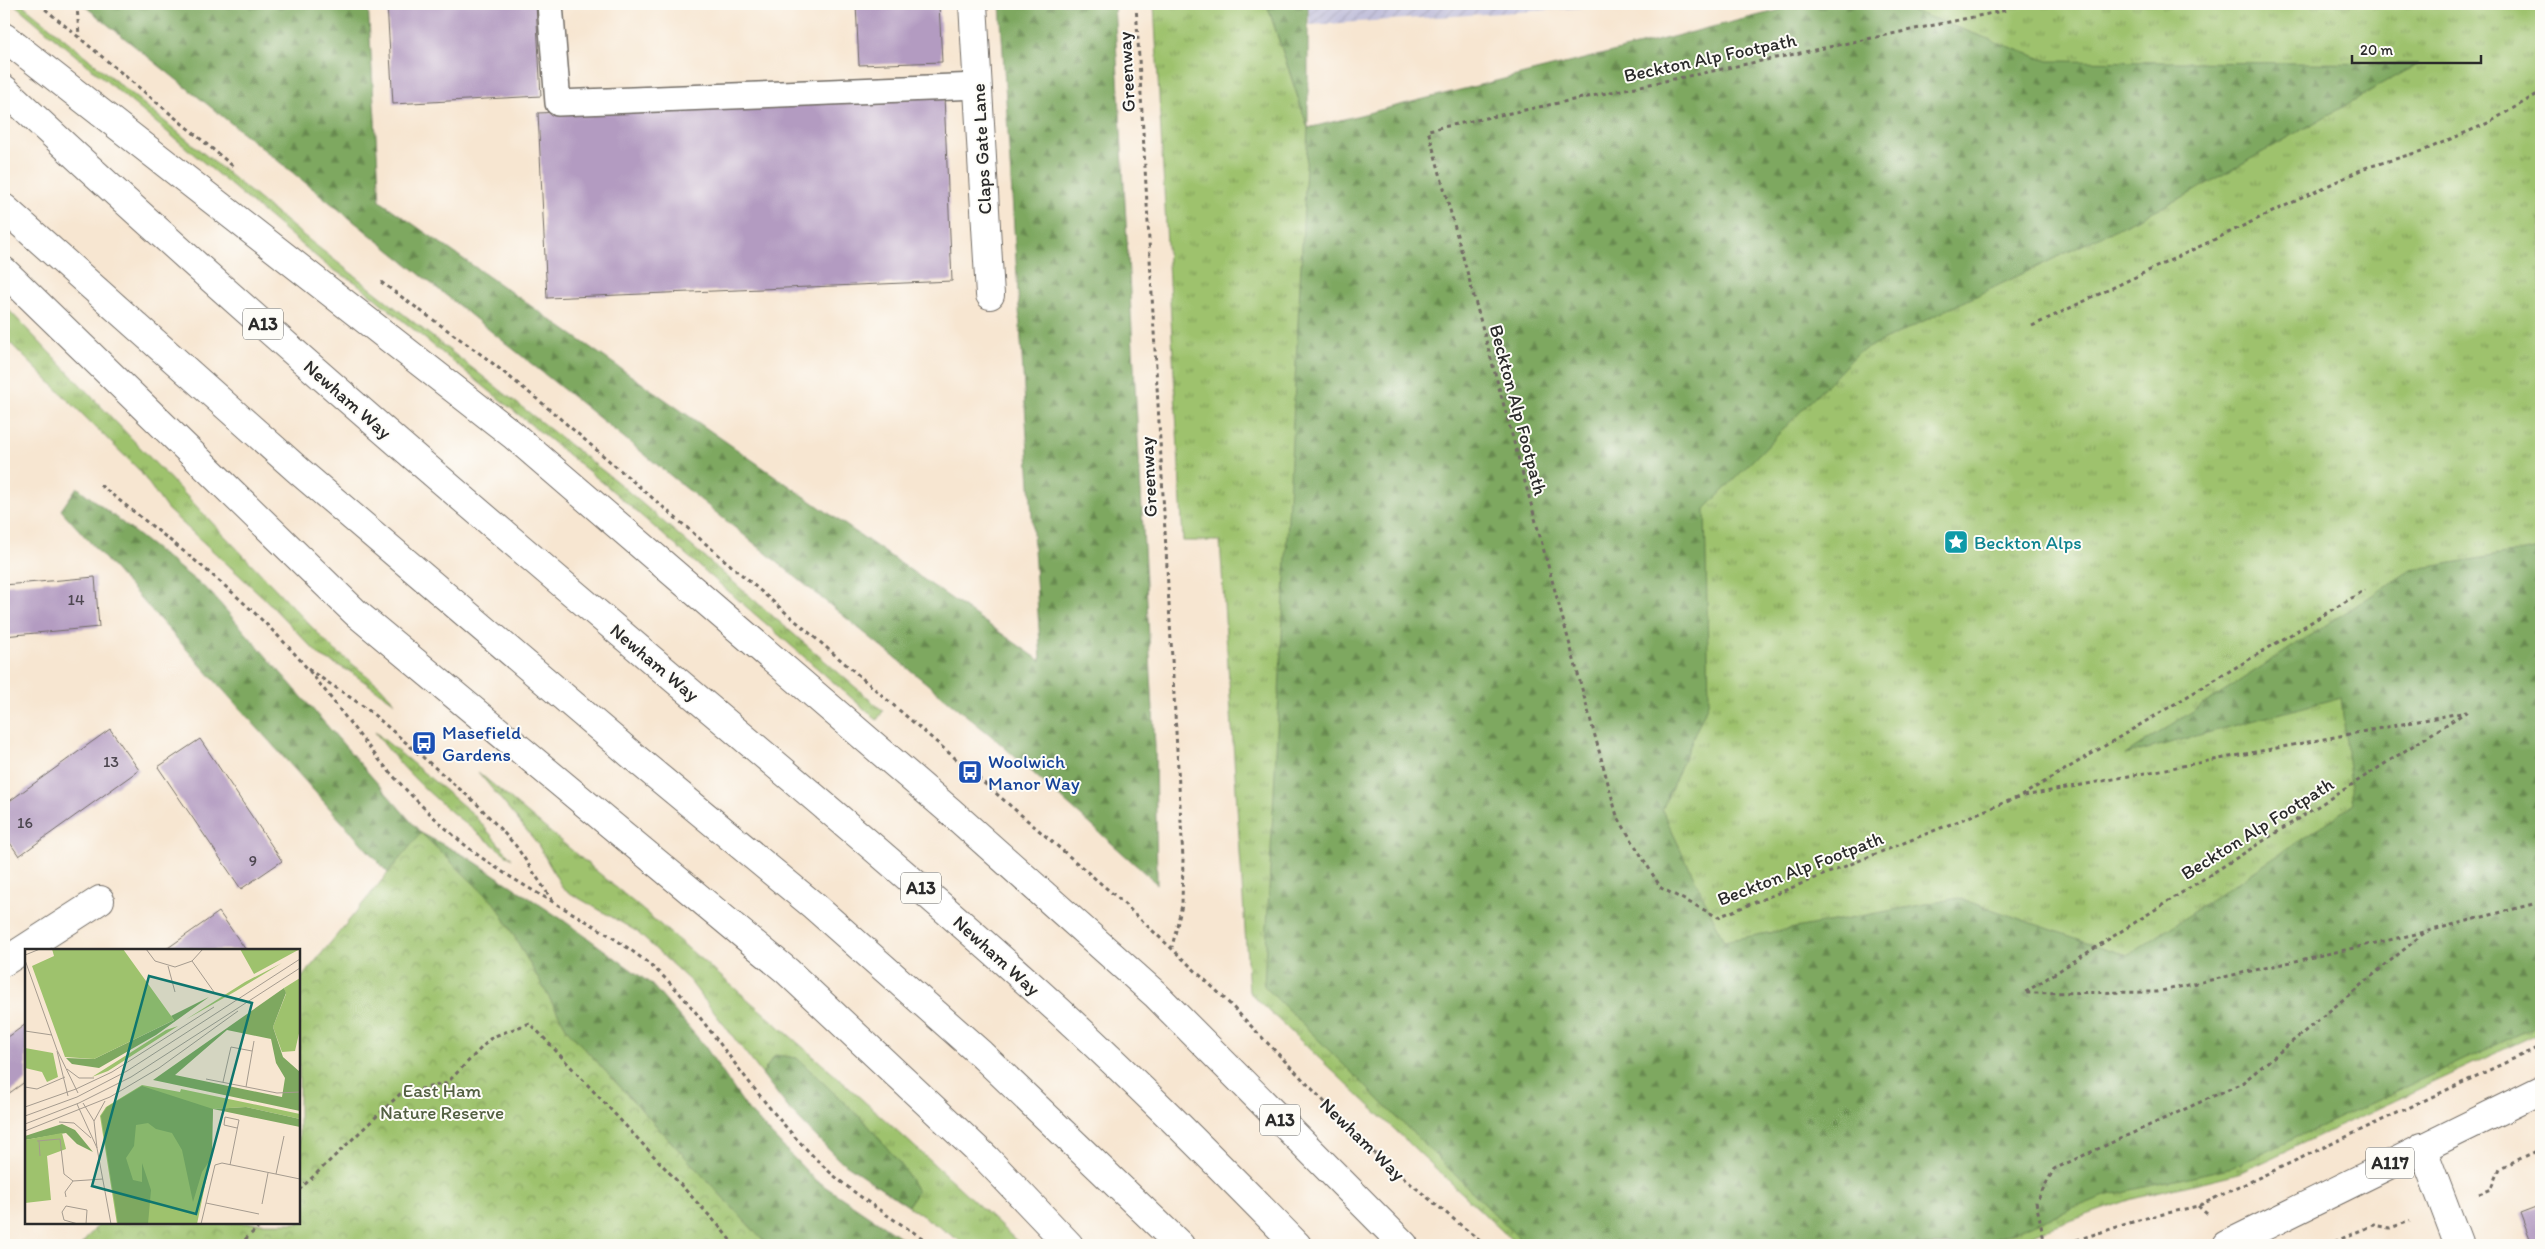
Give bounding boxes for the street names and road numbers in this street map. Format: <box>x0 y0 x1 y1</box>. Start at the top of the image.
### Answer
street label: Beckton Alp Footpath <box>1622 28 1799 87</box>
street label: Greenway <box>1113 31 1140 113</box>
street label: Claps Gate Lane <box>967 83 996 215</box>
road number: A13 <box>243 308 283 339</box>
street label: Beckton Alp Footpath <box>1485 322 1553 499</box>
street label: Newham Way <box>299 355 396 444</box>
street label: Greenway <box>1135 436 1162 518</box>
street label: Newham Way <box>605 618 704 706</box>
street label: Beckton Alp Footpath <box>2177 772 2339 885</box>
street label: Beckton Alp Footpath <box>1714 826 1887 911</box>
road number: A13 <box>901 872 941 904</box>
street label: Newham Way <box>948 910 1045 1000</box>
street label: Newham Way <box>1315 1093 1410 1186</box>
road number: A13 <box>1260 1104 1300 1136</box>
road number: A117 <box>2366 1148 2414 1178</box>

